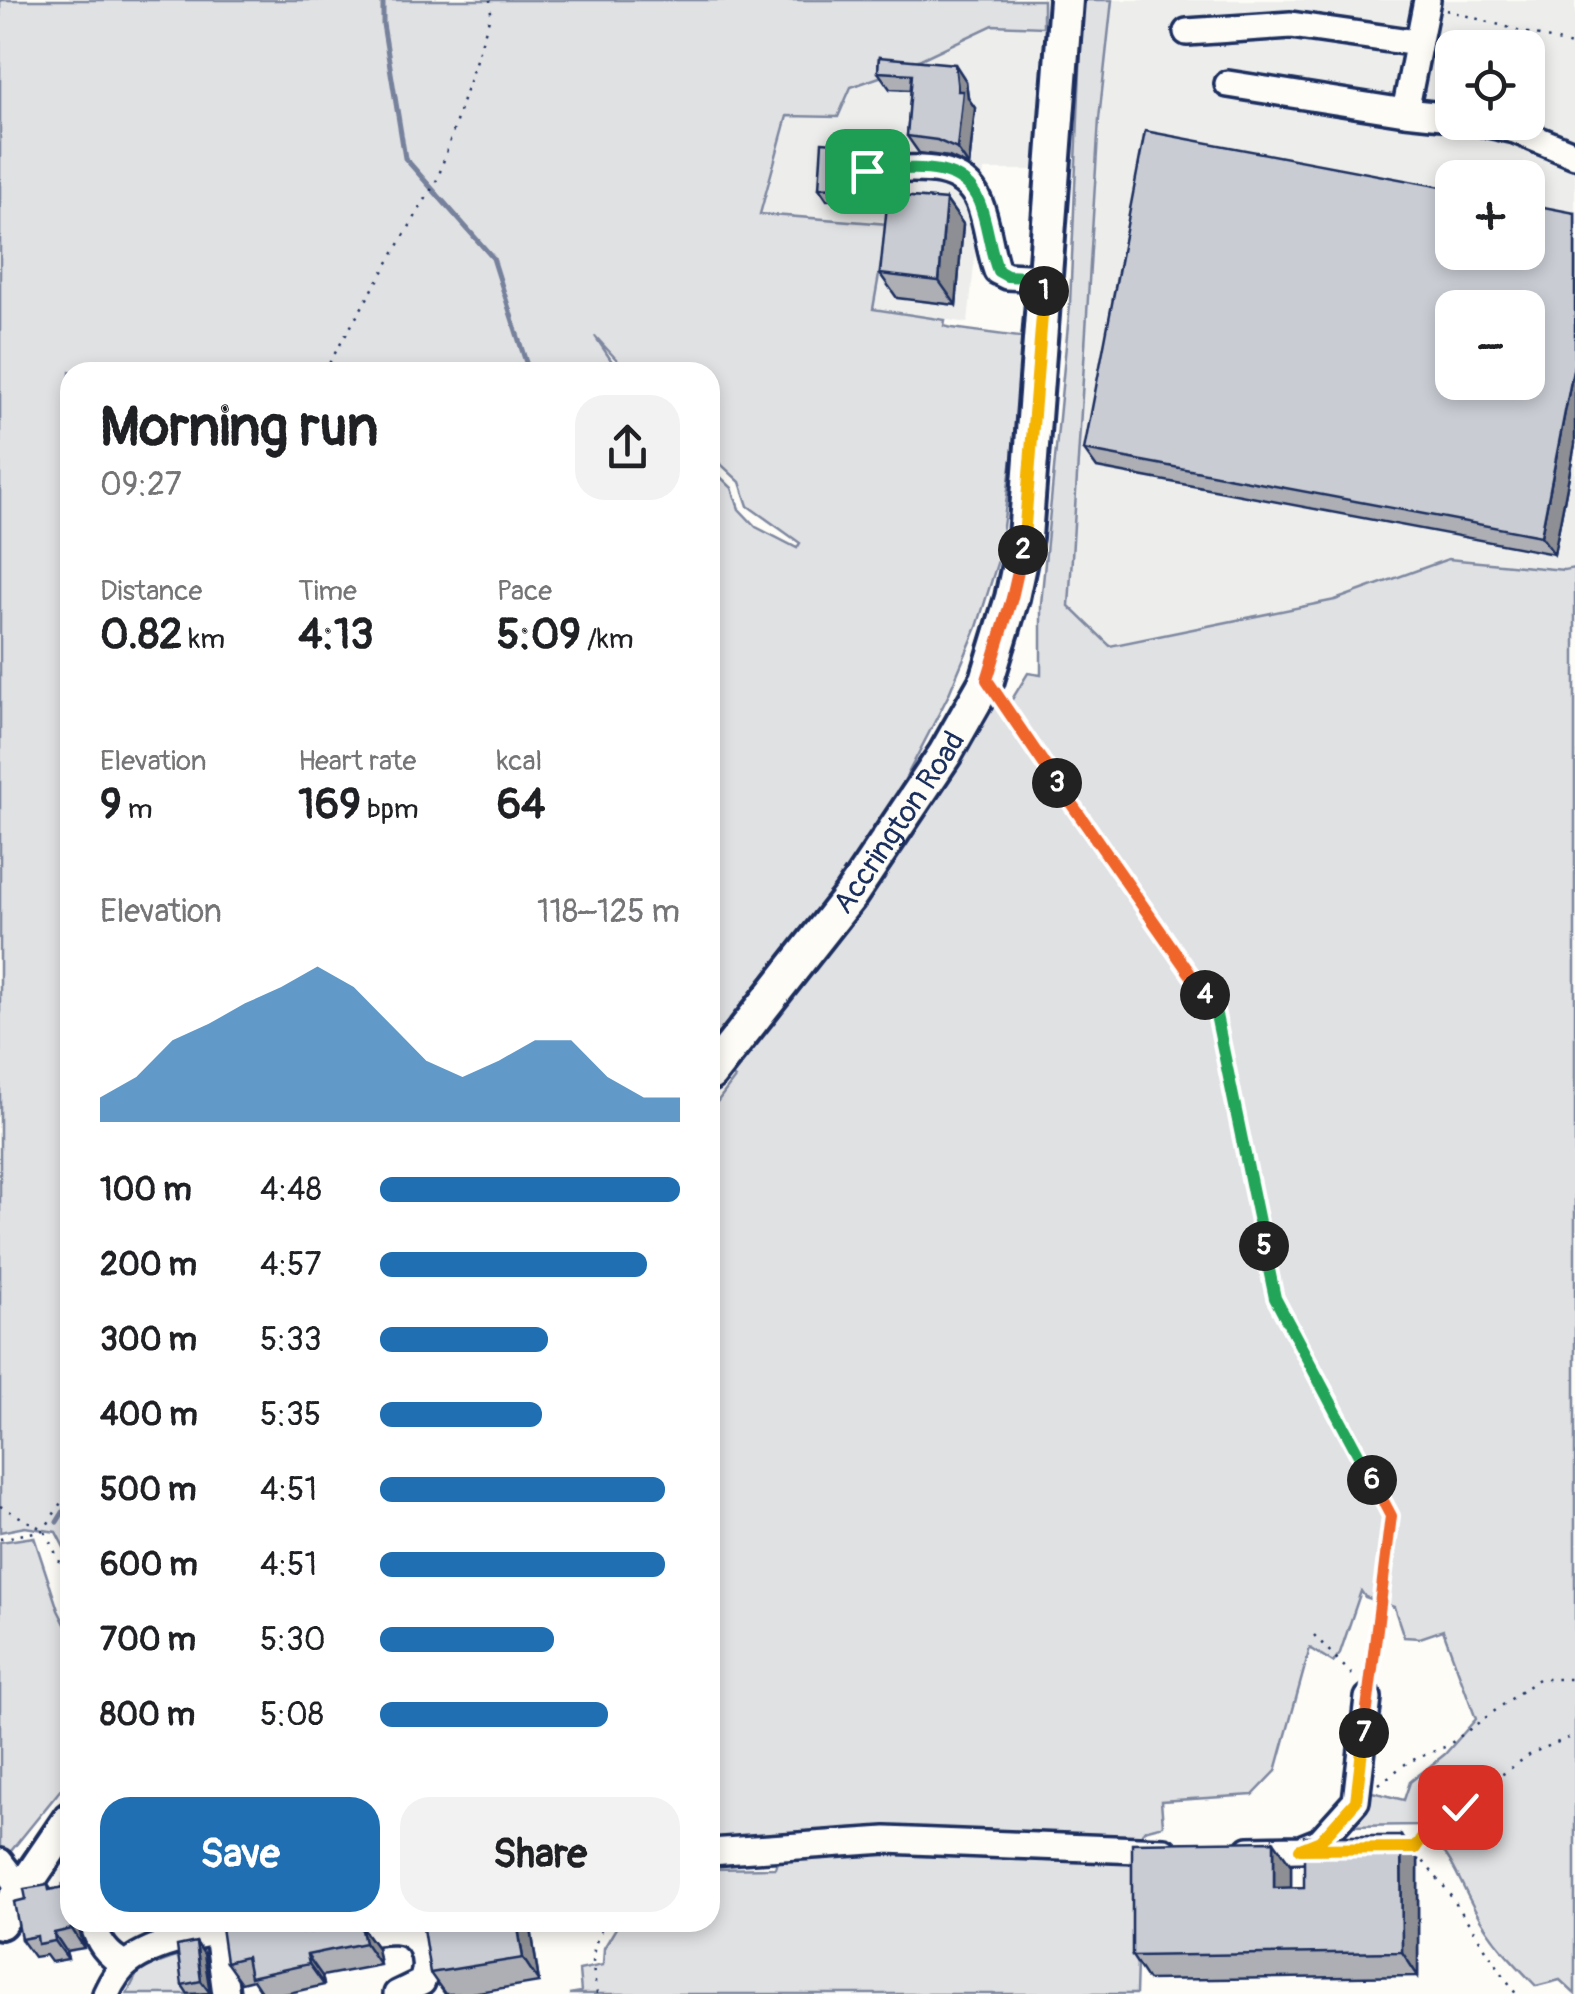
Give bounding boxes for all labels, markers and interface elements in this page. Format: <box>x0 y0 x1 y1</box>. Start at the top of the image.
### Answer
map controls <box>1435 30 1545 400</box>
button: locate <box>1435 30 1545 140</box>
pin <box>825 129 910 214</box>
icon: arrive <box>840 144 895 199</box>
button: + <box>1435 160 1545 270</box>
pin: 1 <box>1019 266 1069 316</box>
text: 1 <box>1039 273 1049 308</box>
button: − <box>1435 290 1545 400</box>
text: Morning run <box>100 393 378 462</box>
button: share <box>575 395 680 500</box>
text: 09:27 <box>100 465 182 505</box>
pin: 2 <box>998 525 1048 575</box>
text: 2 <box>1015 532 1031 567</box>
text: Distance <box>100 574 202 609</box>
text: Time <box>298 574 357 609</box>
text: Pace <box>497 574 552 609</box>
text: 0.82 <box>100 609 183 661</box>
text: 4:13 <box>298 609 374 661</box>
text: 5:09 <box>497 609 581 661</box>
text: km <box>183 622 225 657</box>
text: /km <box>581 622 634 657</box>
street label: Accrington Road <box>825 725 973 921</box>
text: Elevation <box>100 744 207 779</box>
text: Heart rate <box>298 744 416 779</box>
text: kcal <box>497 744 542 779</box>
pin: 3 <box>1032 758 1082 808</box>
text: 3 <box>1049 765 1065 800</box>
text: 9 <box>100 779 122 831</box>
text: 169 <box>298 779 361 831</box>
text: 64 <box>497 779 545 831</box>
text: m <box>122 792 153 827</box>
text: bpm <box>361 792 419 827</box>
text: Elevation <box>100 892 222 932</box>
text: 118–125 m <box>537 892 680 932</box>
pin: 4 <box>1180 970 1230 1020</box>
text: 4 <box>1197 977 1213 1012</box>
text: 100 m <box>100 1170 192 1210</box>
text: 4:48 <box>260 1170 322 1210</box>
pin: 5 <box>1239 1221 1289 1271</box>
text: 5 <box>1256 1228 1272 1263</box>
text: 200 m <box>100 1245 197 1285</box>
text: 4:57 <box>260 1245 321 1285</box>
text: 300 m <box>100 1320 197 1360</box>
text: 5:33 <box>260 1320 322 1360</box>
text: 400 m <box>100 1395 198 1435</box>
text: 5:35 <box>260 1395 321 1435</box>
pin: 6 <box>1347 1455 1397 1505</box>
text: 6 <box>1364 1462 1380 1497</box>
text: 500 m <box>100 1470 196 1510</box>
text: 4:51 <box>260 1470 317 1510</box>
text: 600 m <box>100 1545 198 1585</box>
text: 4:51 <box>260 1545 317 1585</box>
text: 700 m <box>100 1620 196 1660</box>
text: 5:30 <box>260 1620 326 1660</box>
text: 800 m <box>100 1695 195 1735</box>
text: 5:08 <box>260 1695 324 1735</box>
pin: 7 <box>1339 1708 1389 1758</box>
text: 7 <box>1357 1715 1371 1750</box>
pin <box>1418 1765 1503 1850</box>
icon: check <box>1433 1780 1488 1835</box>
button: Save <box>100 1797 380 1912</box>
button: Share <box>400 1797 680 1912</box>

